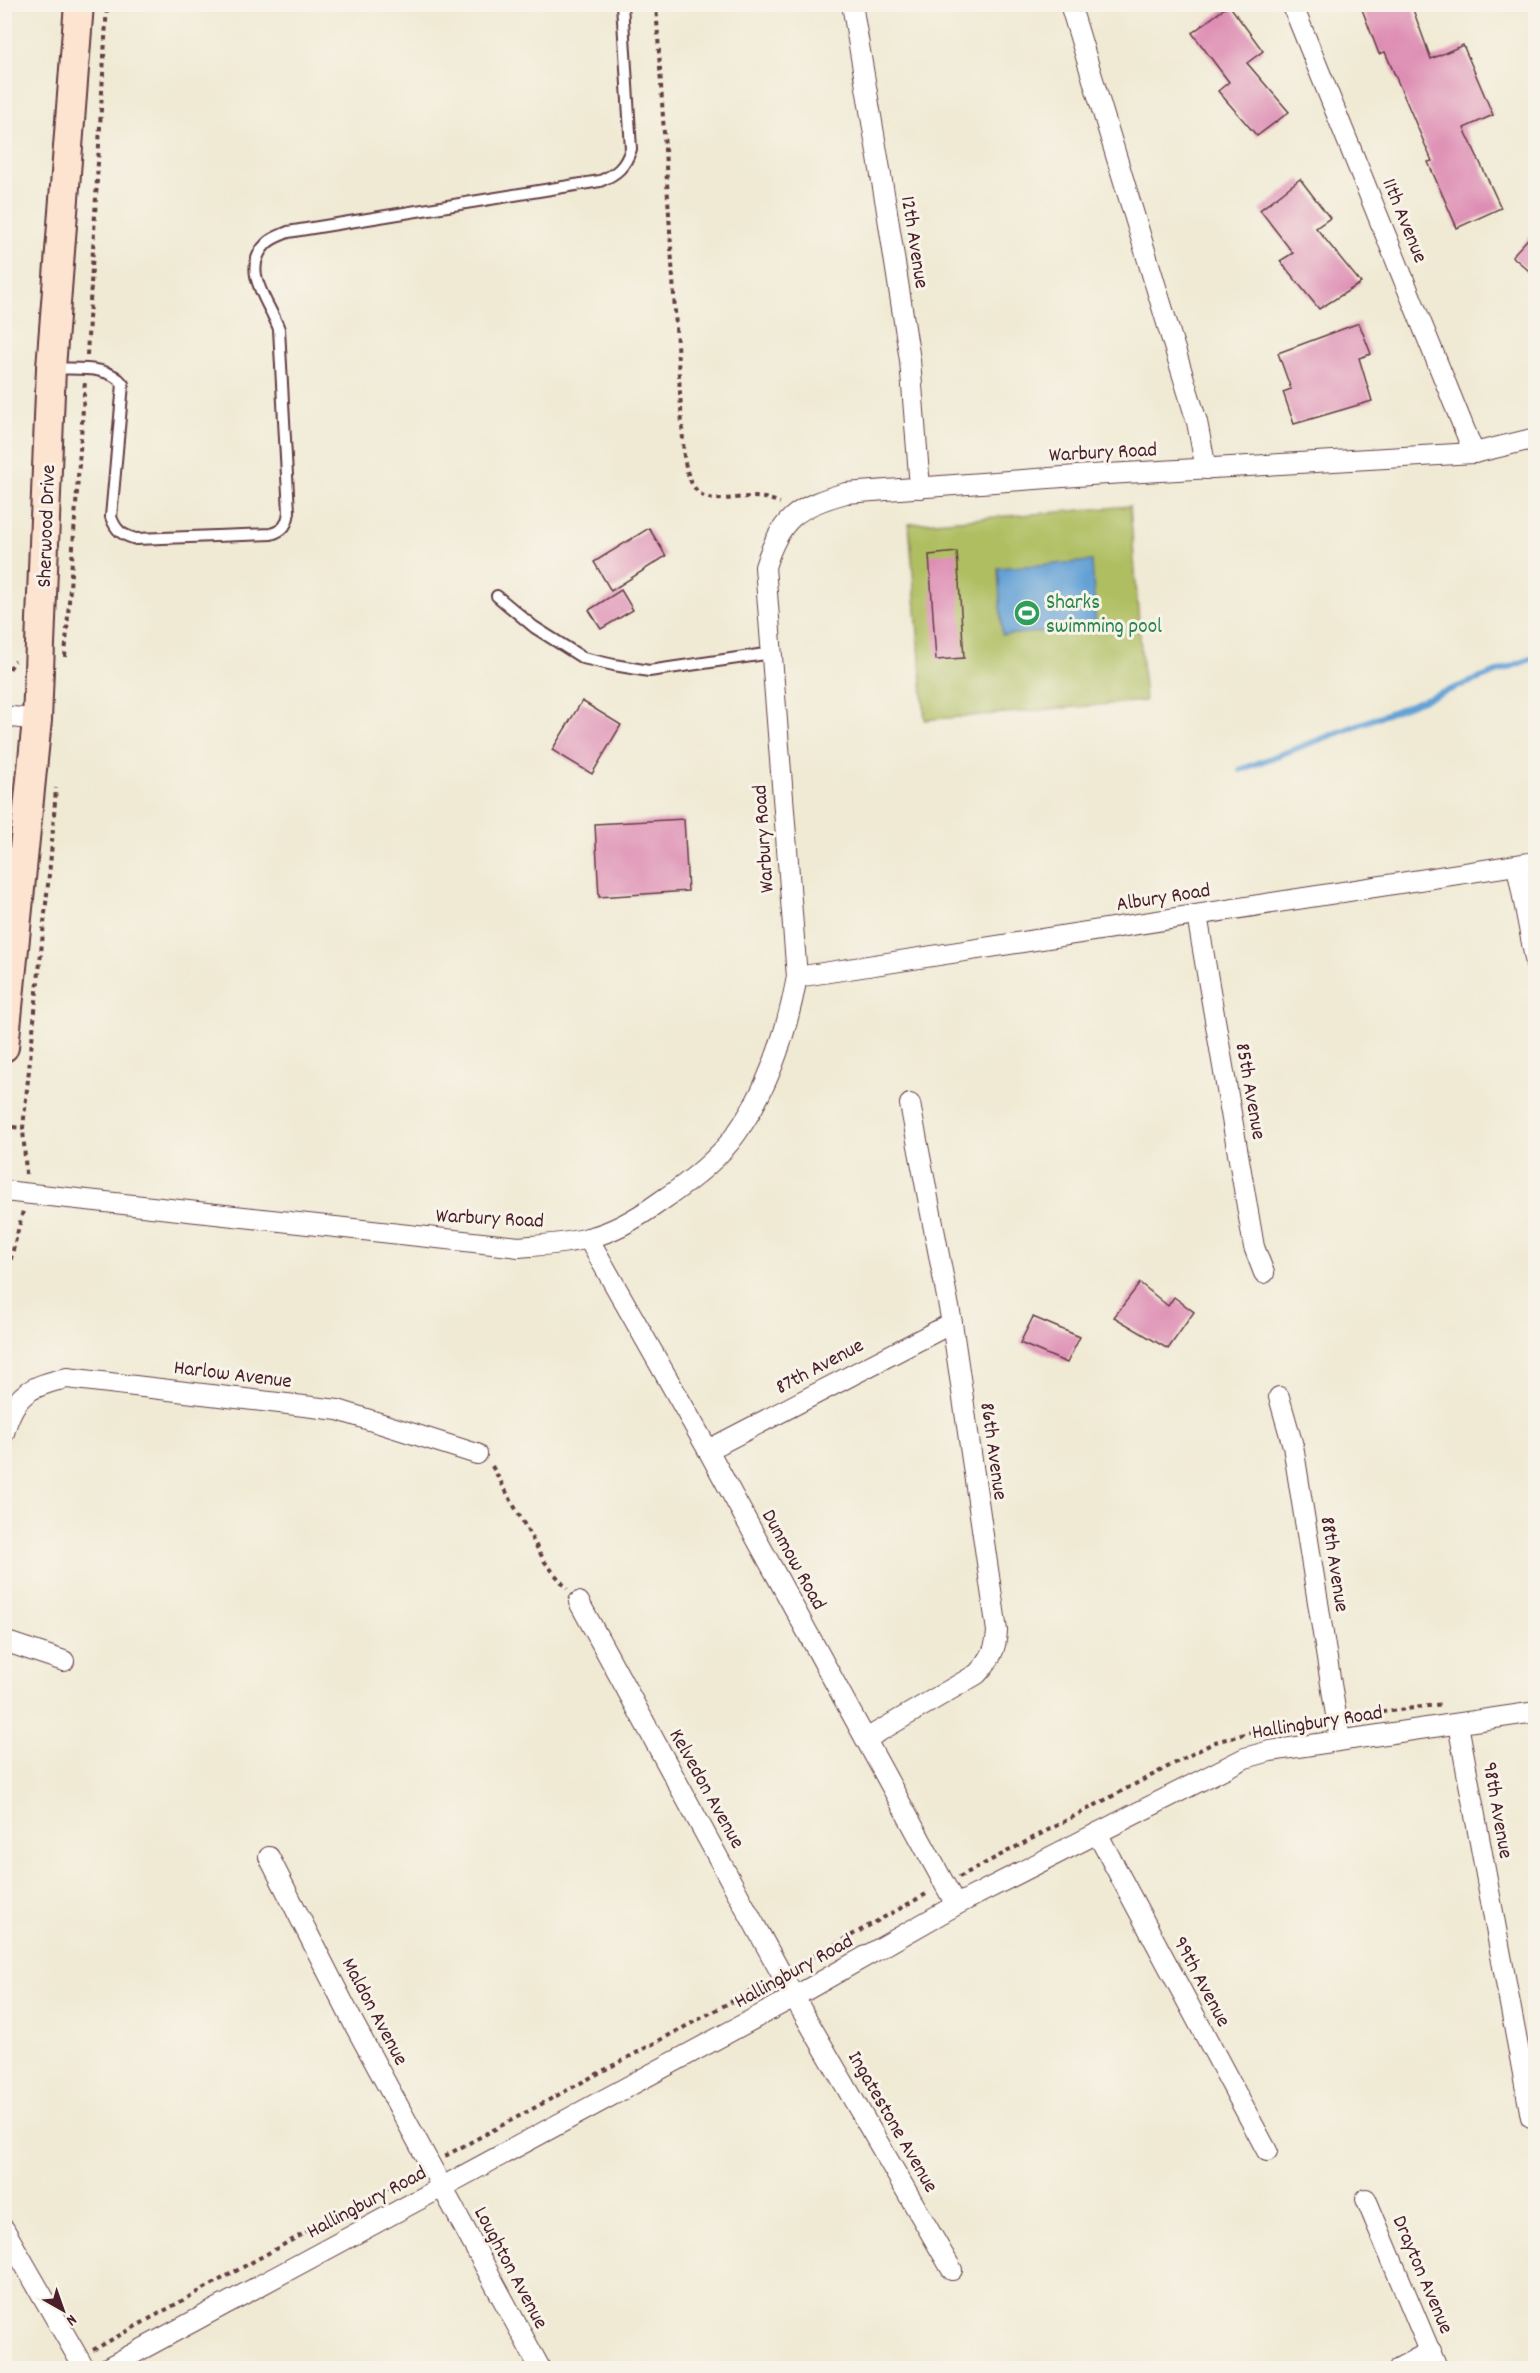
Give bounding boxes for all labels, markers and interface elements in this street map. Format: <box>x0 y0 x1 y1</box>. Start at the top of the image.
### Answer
street label: 11th Avenue <box>1373 174 1434 268</box>
street label: 12th Avenue <box>891 194 935 291</box>
street label: Warbury Road <box>1048 436 1158 472</box>
street label: Sherwood Drive <box>31 464 65 588</box>
place label: Sharks swimming pool <box>1046 589 1162 643</box>
sports icon: Sharks swimming pool <box>1012 598 1042 628</box>
street label: Warbury Road <box>746 784 784 894</box>
street label: Albury Road <box>1114 877 1213 921</box>
street label: 85th Avenue <box>1226 1041 1272 1142</box>
street label: Warbury Road <box>435 1202 545 1238</box>
street label: 87th Avenue <box>771 1332 870 1403</box>
street label: Harlow Avenue <box>172 1354 293 1398</box>
street label: 86th Avenue <box>970 1401 1014 1502</box>
street label: Dunmow Road <box>752 1505 832 1616</box>
street label: 88th Avenue <box>1311 1514 1355 1614</box>
street label: Hallingbury Road <box>1250 1699 1385 1749</box>
street label: Kelvedon Avenue <box>660 1724 751 1855</box>
street label: 98th Avenue <box>1473 1760 1519 1861</box>
street label: Hallingbury Road <box>730 1928 859 2018</box>
street label: 99th Avenue <box>1164 1932 1237 2033</box>
street label: Maldon Avenue <box>332 1953 414 2072</box>
street label: Ingatestone Avenue <box>839 2046 944 2199</box>
street label: Hallingbury Road <box>302 2159 433 2248</box>
street label: Loughton Avenue <box>464 2202 554 2335</box>
street label: Drayton Avenue <box>1383 2211 1460 2339</box>
north arrow <box>33 2280 93 2340</box>
text: N <box>61 2308 81 2331</box>

